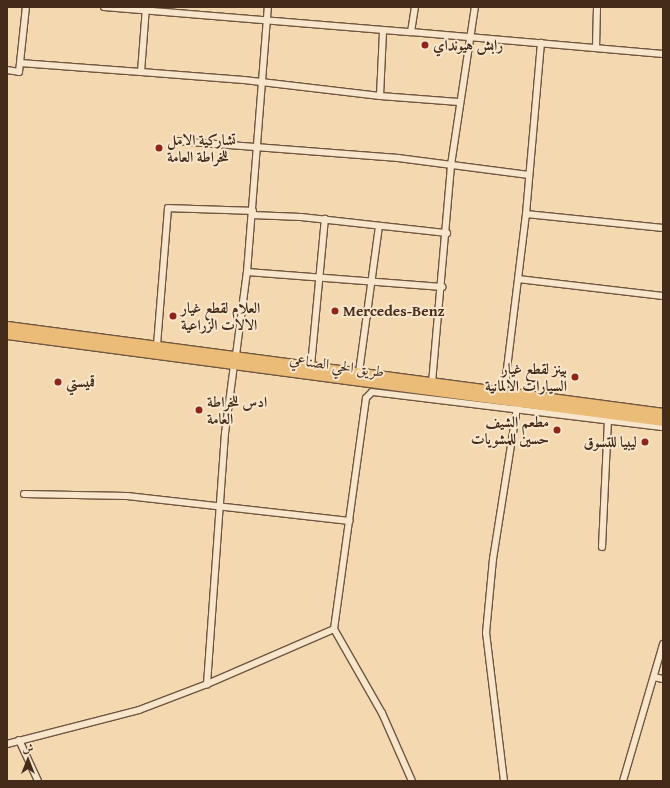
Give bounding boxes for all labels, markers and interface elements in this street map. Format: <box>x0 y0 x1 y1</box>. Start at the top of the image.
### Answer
place label: رابش هيونداي <box>433 36 503 54</box>
marker: رابش هيونداي <box>420 40 430 50</box>
place label: تشاركية الامل للخراطة العامة <box>167 130 236 165</box>
marker: تشاركية الامل للخراطة العامة <box>154 143 164 153</box>
place label: العلام لقطع غيار الالات الزراعية <box>181 298 260 333</box>
place label: Mercedes-Benz <box>343 302 445 320</box>
marker: Mercedes-Benz <box>330 306 340 316</box>
marker: العلام لقطع غيار الالات الزراعية <box>168 311 178 321</box>
street label: طريق الحي الصناعي <box>289 349 385 381</box>
place label: بينز لقطع غيار السيارات الالمانية <box>485 359 567 394</box>
marker: بينز لقطع غيار السيارات الالمانية <box>570 372 580 382</box>
place label: قميستي <box>66 373 95 391</box>
marker: قميستي <box>53 377 63 387</box>
place label: ادس للخراطة العامة <box>207 392 267 427</box>
marker: ادس للخراطة العامة <box>194 405 204 415</box>
place label: مطعم الشيف حسين للمشويات <box>471 412 549 447</box>
marker: مطعم الشيف حسين للمشويات <box>552 425 562 435</box>
place label: ليبيا للتسوق <box>583 433 637 451</box>
marker: ليبيا للتسوق <box>640 437 650 447</box>
north arrow <box>8 740 48 780</box>
text: ش <box>23 740 33 756</box>

